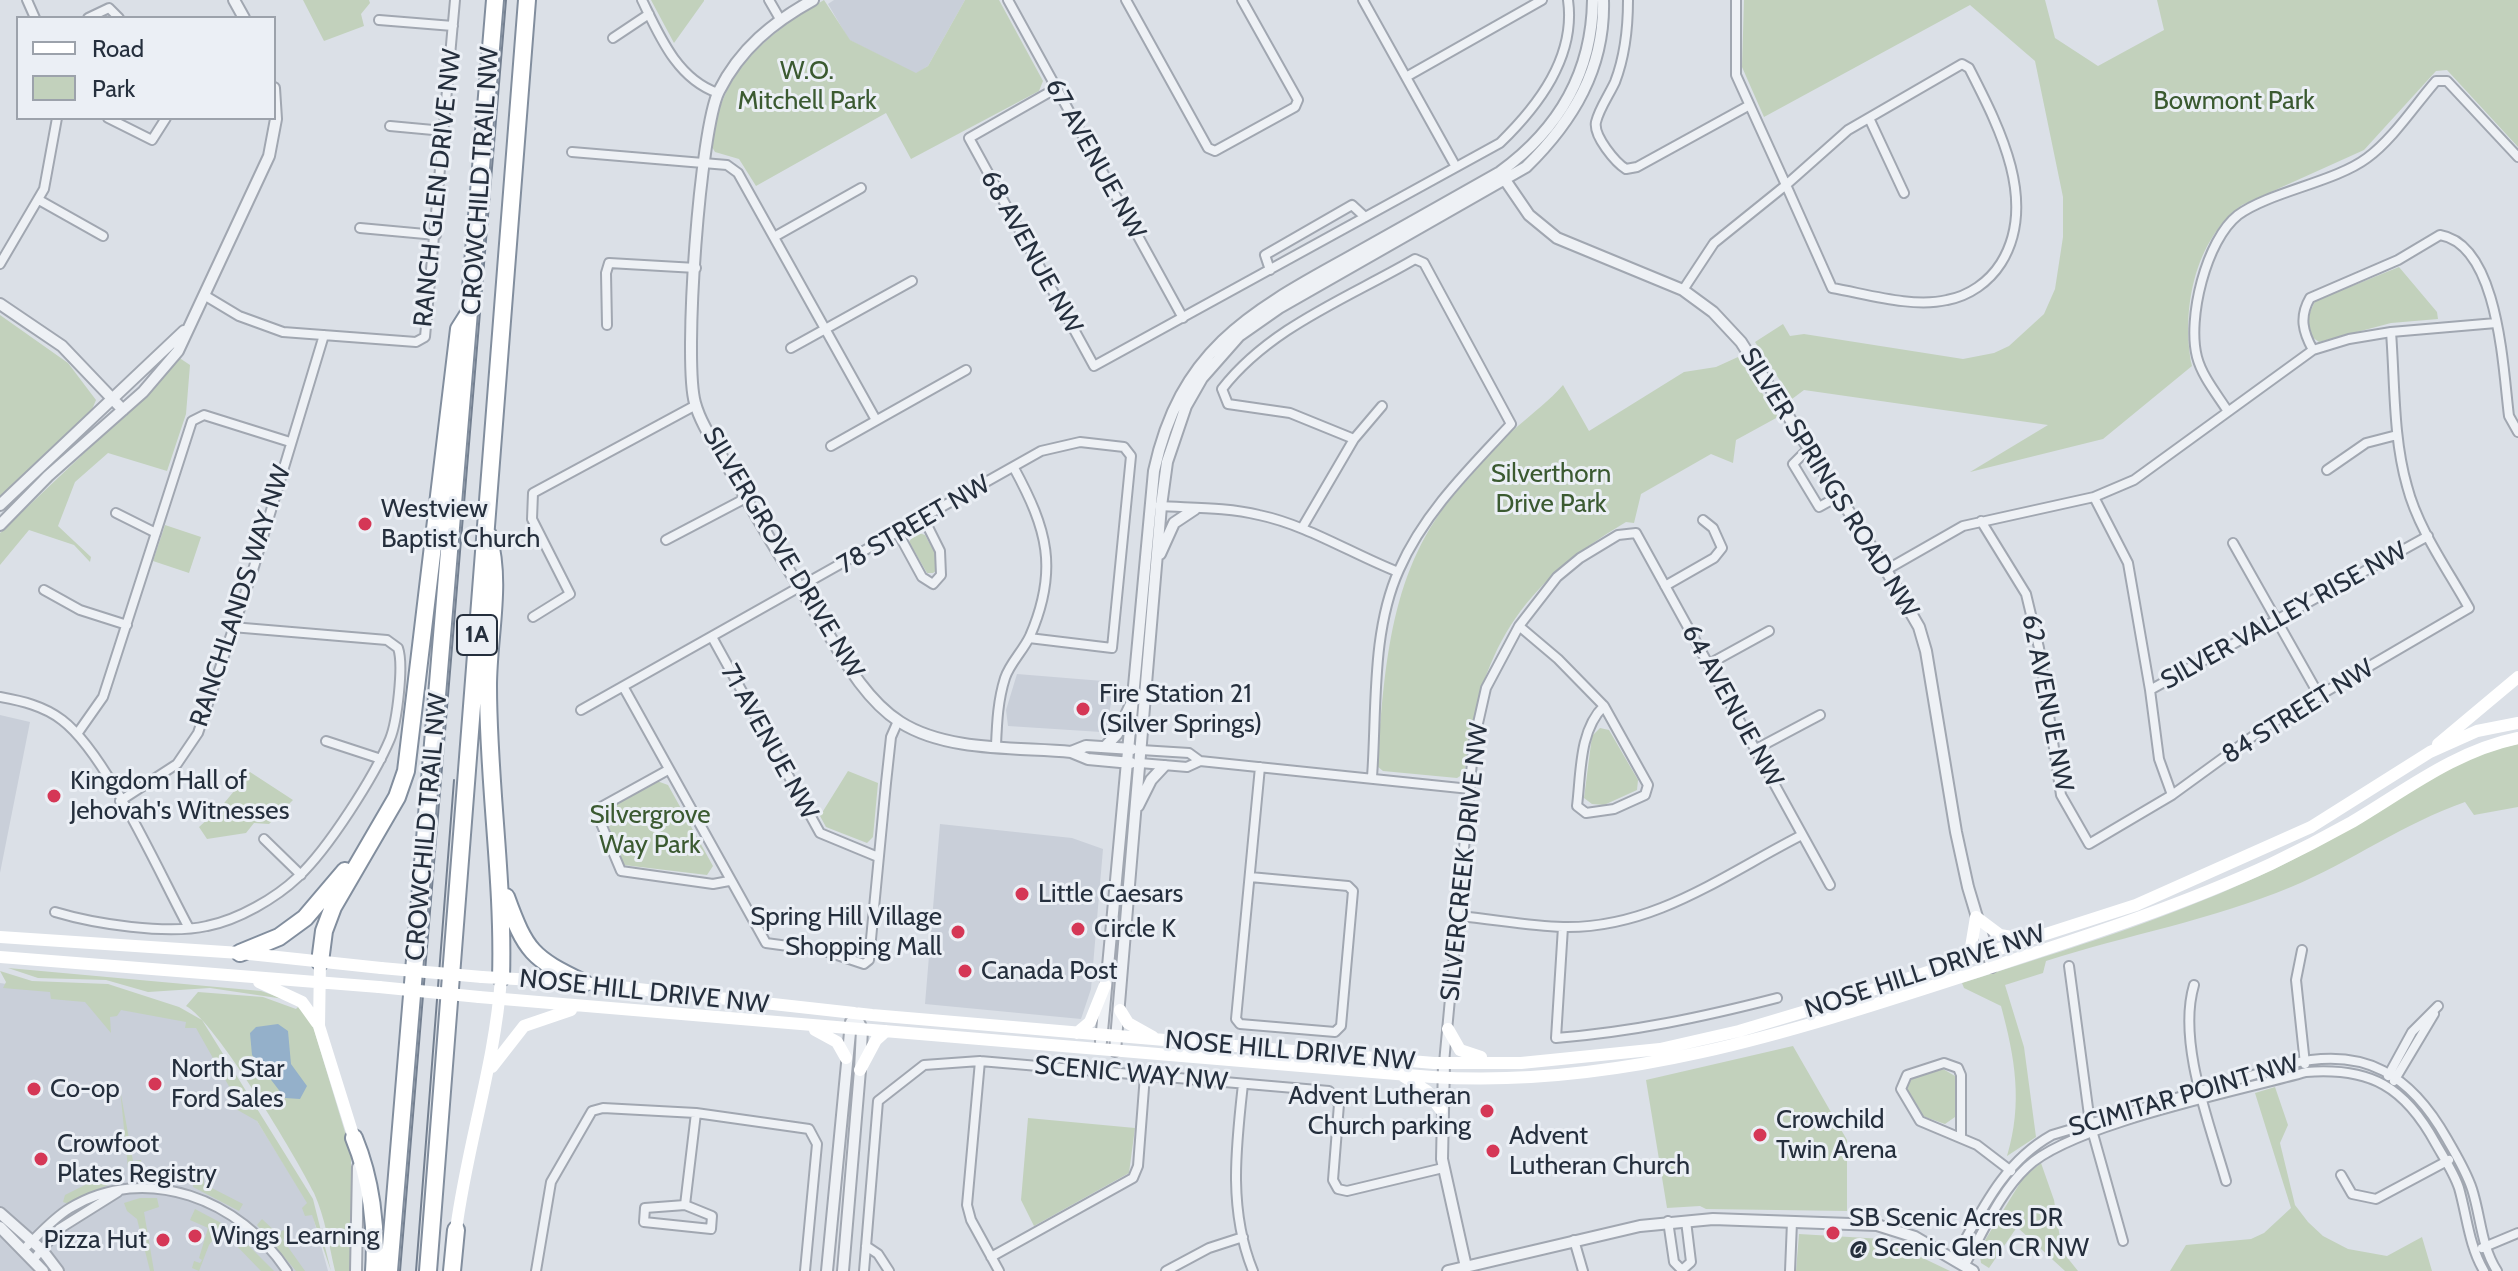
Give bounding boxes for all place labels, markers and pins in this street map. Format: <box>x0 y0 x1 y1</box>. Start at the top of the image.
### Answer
place label: Westview Baptist Church <box>381 493 540 554</box>
marker: Westview Baptist Church <box>356 515 374 533</box>
place label: Fire Station 21 (Silver Springs) <box>1099 678 1262 740</box>
marker: Fire Station 21 (Silver Springs) <box>1074 700 1092 718</box>
place label: Kingdom Hall of Jehovah's Witnesses <box>70 765 289 826</box>
marker: Kingdom Hall of Jehovah's Witnesses <box>45 787 63 805</box>
place label: Little Caesars <box>1038 878 1183 910</box>
marker: Little Caesars <box>1013 885 1031 903</box>
place label: Spring Hill Village Shopping Mall <box>750 901 942 962</box>
place label: Circle K <box>1094 913 1176 945</box>
marker: Circle K <box>1069 920 1087 938</box>
marker: Spring Hill Village Shopping Mall <box>949 923 967 941</box>
place label: Canada Post <box>981 955 1118 987</box>
marker: Canada Post <box>956 962 974 980</box>
place label: North Star Ford Sales <box>171 1053 284 1114</box>
place label: Co-op <box>50 1073 120 1105</box>
marker: North Star Ford Sales <box>146 1075 164 1093</box>
marker: Co-op <box>25 1080 43 1098</box>
place label: Advent Lutheran Church parking <box>1288 1080 1471 1142</box>
marker: Advent Lutheran Church parking <box>1478 1102 1496 1120</box>
place label: Crowchild Twin Arena <box>1776 1104 1897 1166</box>
place label: Advent Lutheran Church <box>1509 1120 1690 1182</box>
marker: Crowchild Twin Arena <box>1751 1126 1769 1144</box>
place label: Crowfoot Plates Registry <box>57 1128 217 1190</box>
marker: Advent Lutheran Church <box>1484 1142 1502 1160</box>
marker: Crowfoot Plates Registry <box>32 1150 50 1168</box>
place label: SB Scenic Acres DR @ Scenic Glen CR NW <box>1849 1202 2089 1264</box>
place label: Wings Learning <box>211 1220 379 1252</box>
place label: Pizza Hut <box>43 1224 147 1256</box>
marker: SB Scenic Acres DR @ Scenic Glen CR NW <box>1824 1224 1842 1242</box>
marker: Wings Learning <box>186 1227 204 1245</box>
marker: Pizza Hut <box>154 1231 172 1249</box>

